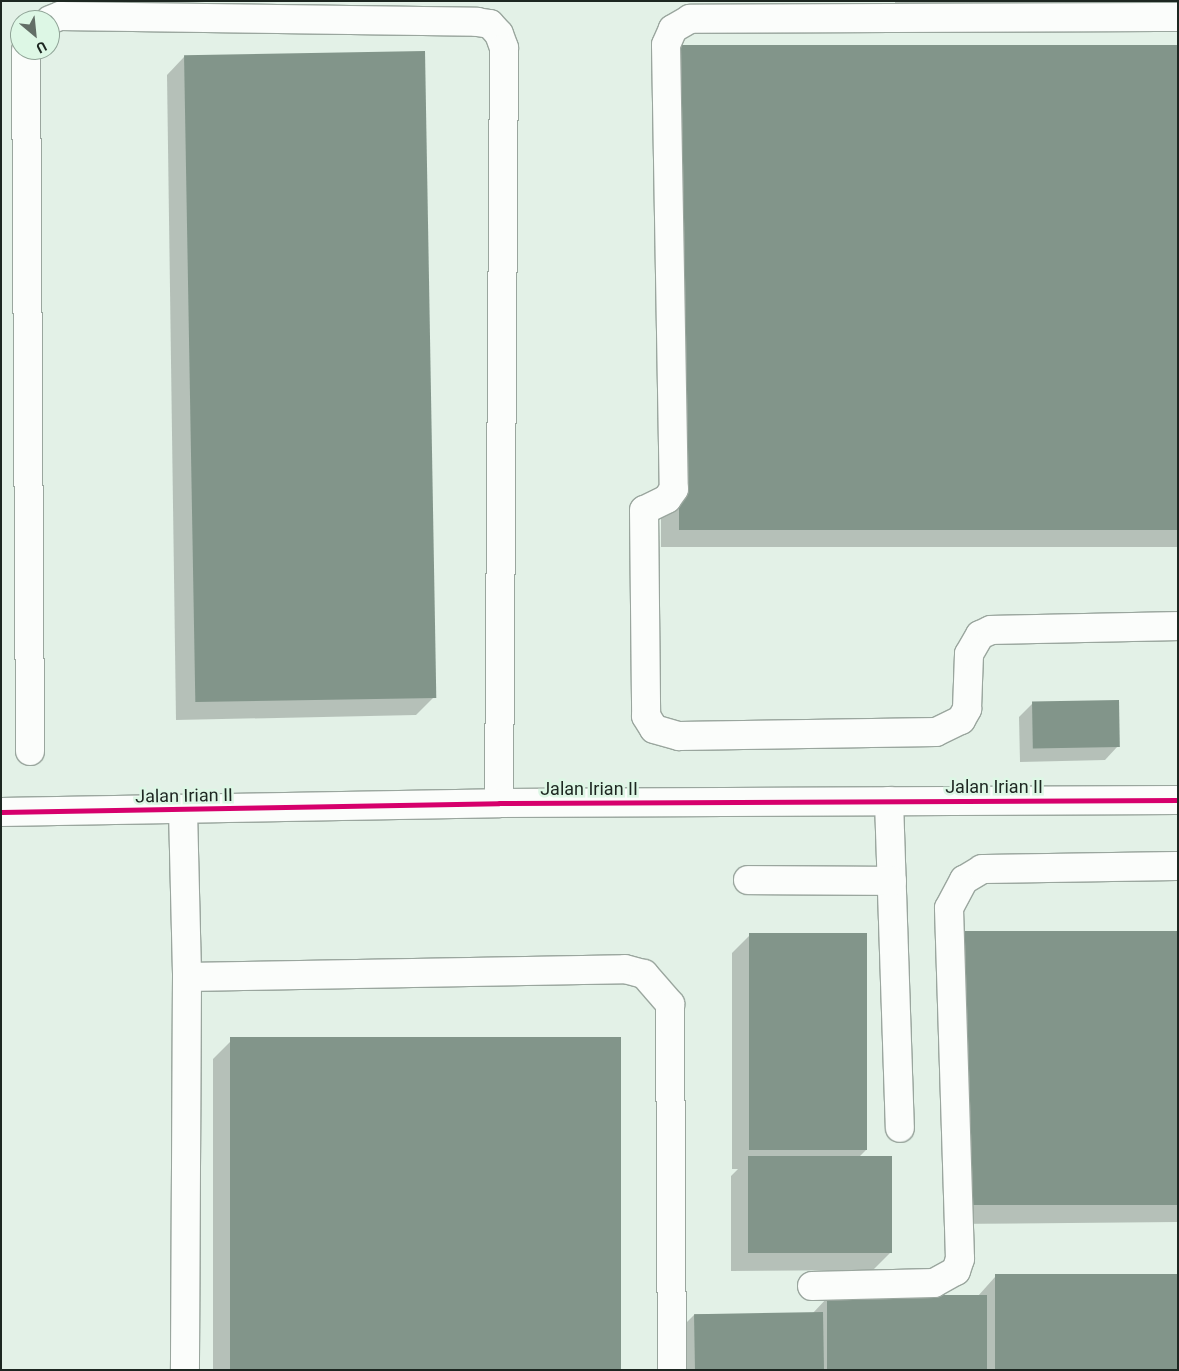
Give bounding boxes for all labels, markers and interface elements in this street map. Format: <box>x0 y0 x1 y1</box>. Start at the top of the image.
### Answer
north arrow <box>10 10 60 60</box>
text: U <box>34 38 49 57</box>
street label: Jalan Irian II <box>945 776 1043 798</box>
street label: Jalan Irian II <box>540 778 638 800</box>
street label: Jalan Irian II <box>135 784 233 808</box>

